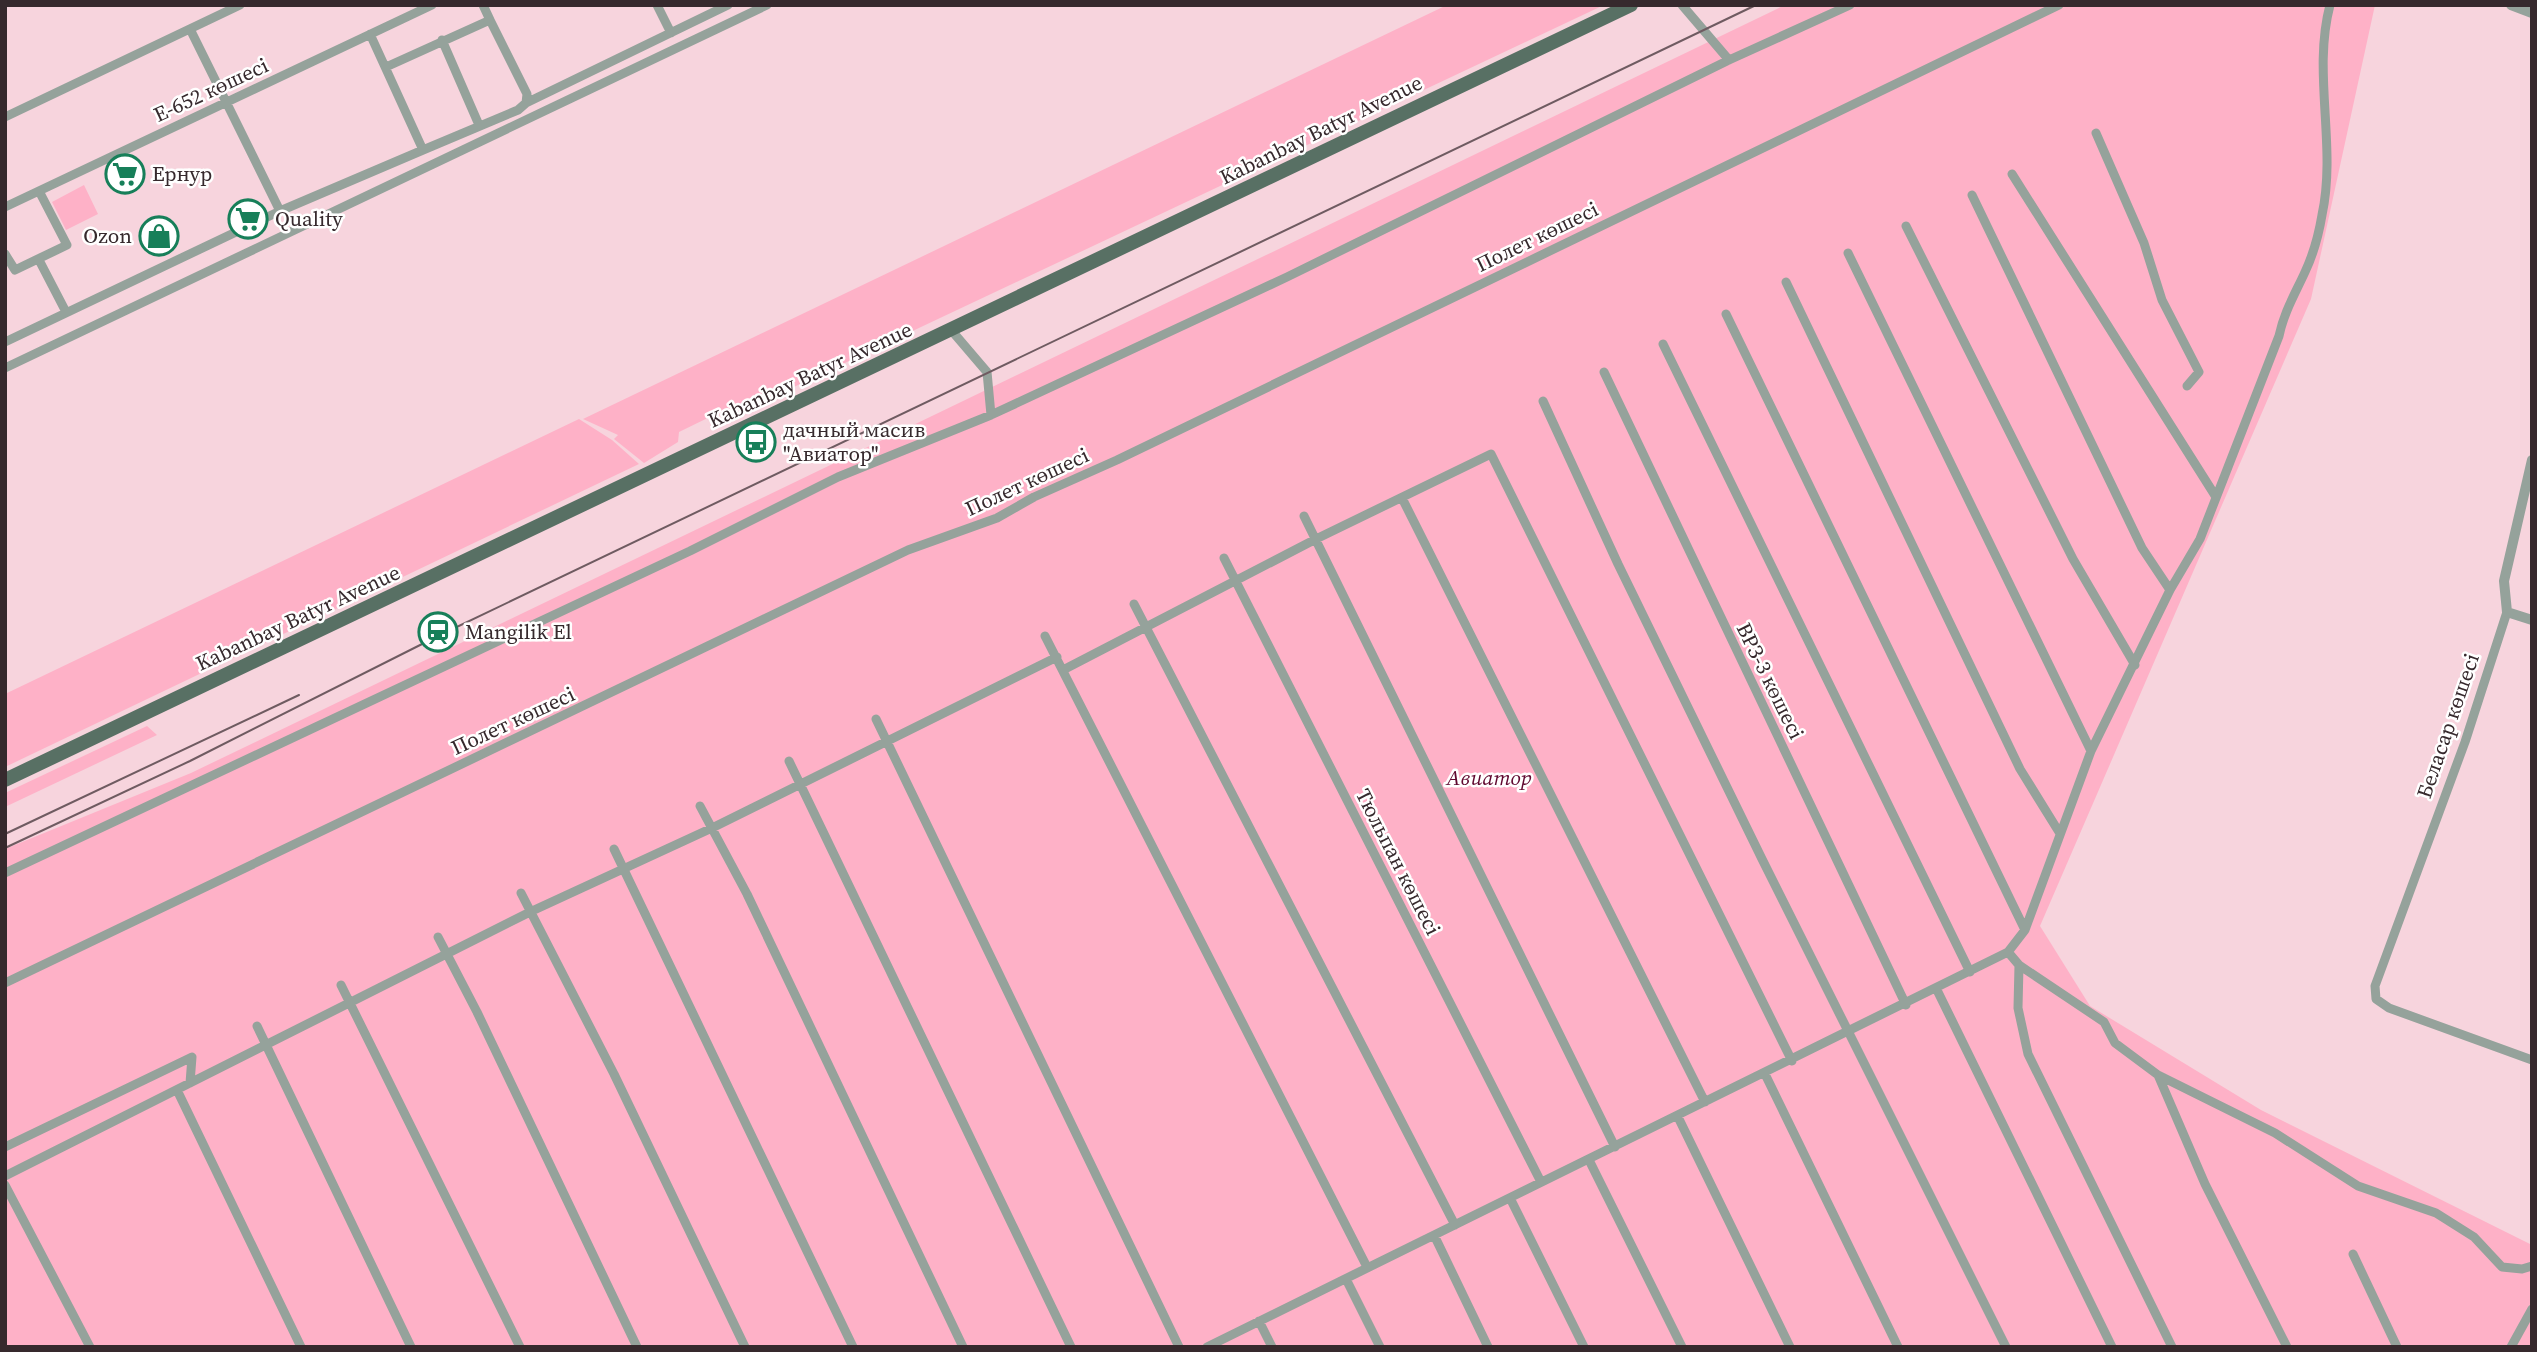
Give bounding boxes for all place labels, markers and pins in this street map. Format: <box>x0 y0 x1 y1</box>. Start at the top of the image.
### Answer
supermarket icon: Ернур <box>104 153 146 195</box>
place label: Ернур <box>152 159 212 188</box>
supermarket icon: Quality <box>227 198 269 240</box>
place label: Quality <box>275 204 343 233</box>
shop icon: Ozon <box>138 215 180 257</box>
place label: Ozon <box>83 221 132 250</box>
place label: дачный масив "Авиатор" <box>783 415 925 468</box>
bus stop icon: дачный масив "Авиатор" <box>735 421 777 463</box>
station icon: Mangilik El <box>417 611 459 653</box>
place label: Mangilik El <box>465 617 572 646</box>

